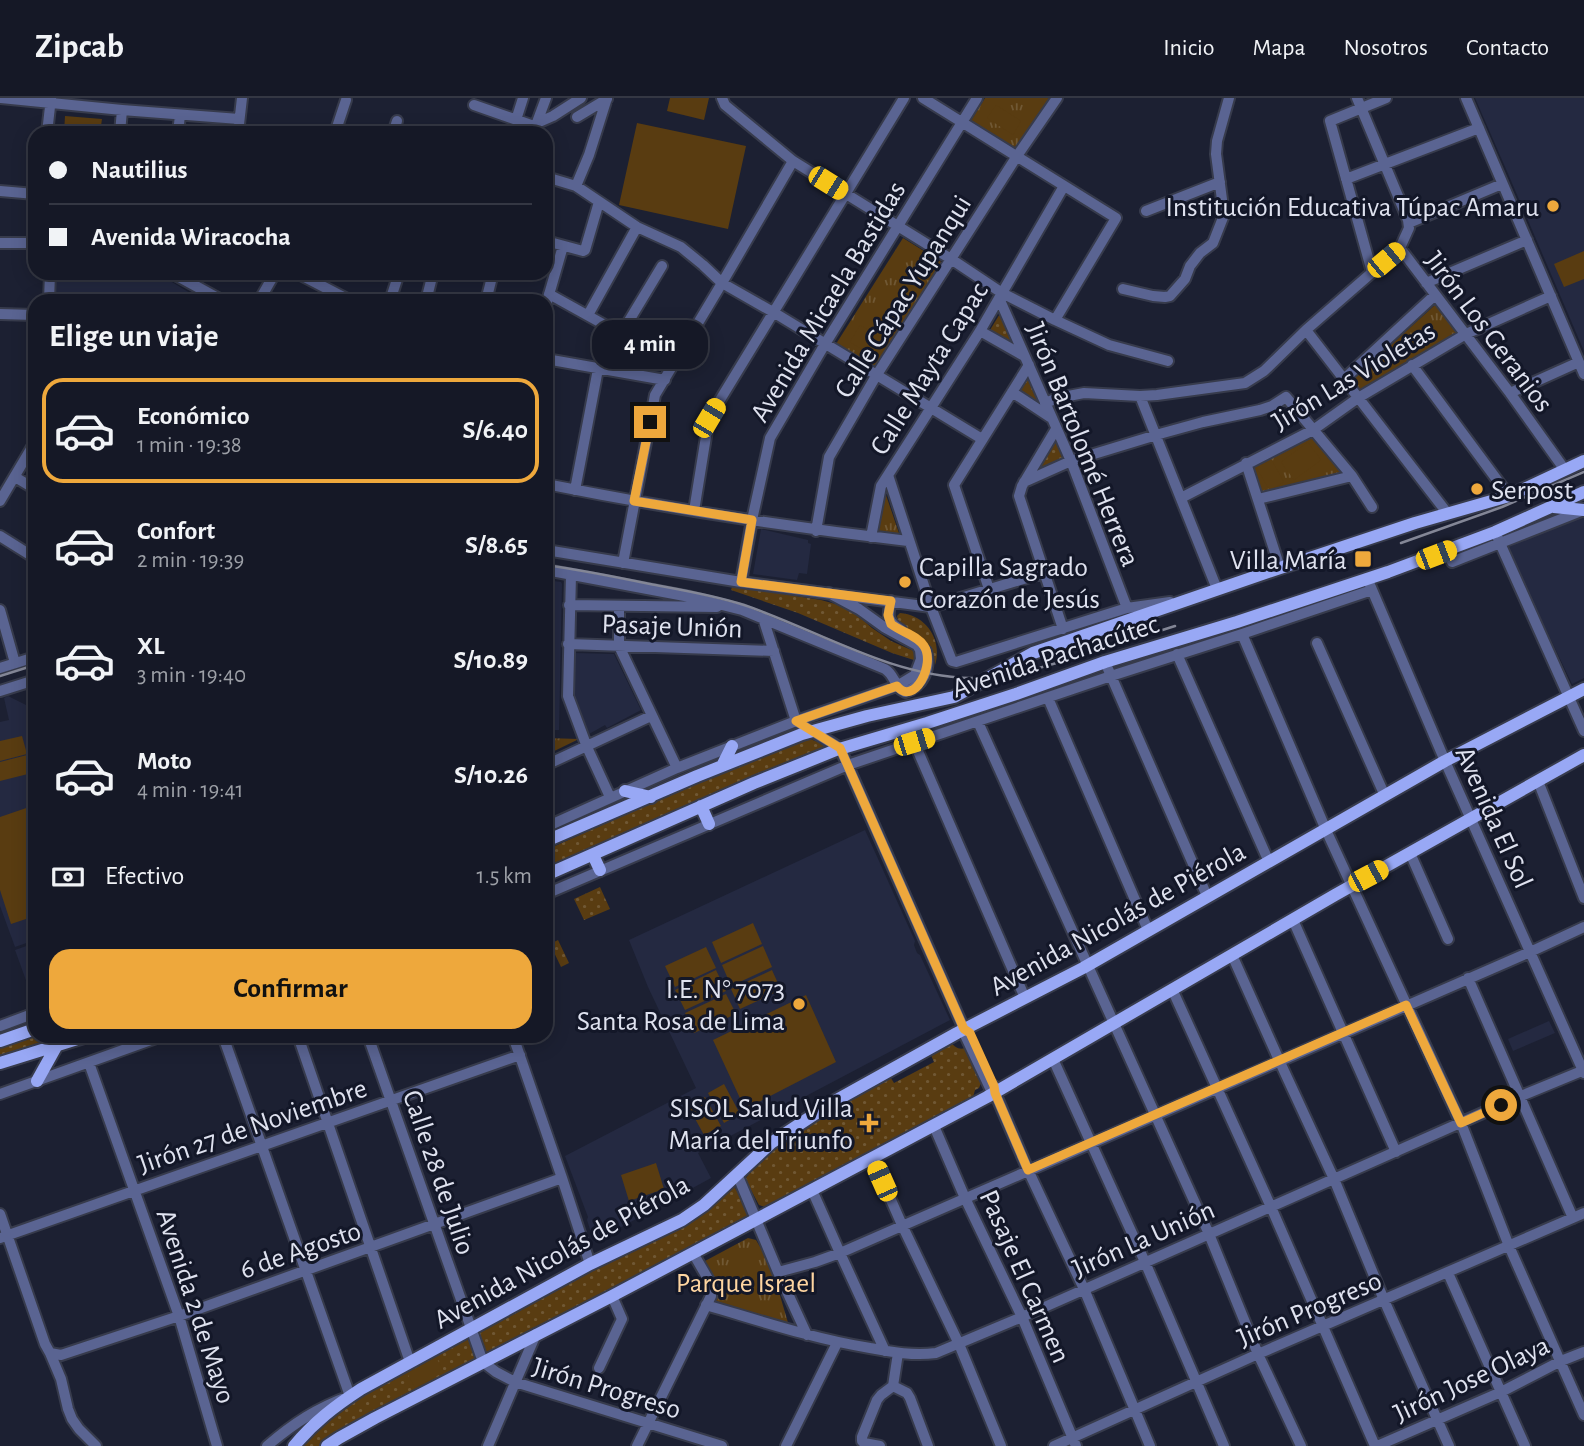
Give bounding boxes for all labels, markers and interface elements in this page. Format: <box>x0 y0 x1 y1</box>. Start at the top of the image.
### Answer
text: Zipcab <box>35 31 124 64</box>
text: Inicio <box>1163 36 1214 60</box>
text: Mapa <box>1252 36 1306 60</box>
text: Nosotros <box>1344 36 1428 60</box>
text: Contacto <box>1466 36 1549 60</box>
text: Nautilius <box>91 157 188 183</box>
car <box>805 163 852 203</box>
street label: Avenida Micaela Bastidas <box>746 177 911 427</box>
street label: Calle Cápac Yupanqui <box>830 191 977 403</box>
place label: Institución Educativa Túpac Amaru <box>1166 194 1539 222</box>
marker: Institución Educativa Túpac Amaru <box>1545 198 1561 214</box>
text: Avenida Wiracocha <box>91 224 291 250</box>
car <box>1364 238 1409 282</box>
street label: Jirón Los Geranios <box>1419 247 1558 418</box>
street label: Calle Mayta Capac <box>866 278 994 460</box>
street label: Jirón Las Violetas <box>1268 317 1441 436</box>
street label: Jirón Bartolomé Herrera <box>1020 319 1144 571</box>
text: Elige un viaje <box>49 320 219 352</box>
callout: 4 min <box>592 320 708 370</box>
text: 4 min <box>624 333 676 356</box>
car <box>690 395 729 441</box>
icon: car <box>53 399 116 462</box>
text: Económico <box>137 403 250 429</box>
route end <box>634 406 666 438</box>
text: S/6.40 <box>463 417 528 443</box>
text: 1 min · 19:38 <box>137 434 242 457</box>
place label: Serpost <box>1491 477 1573 505</box>
marker: Serpost <box>1469 481 1485 497</box>
icon: car <box>53 514 116 577</box>
text: Confort <box>137 518 215 544</box>
text: S/8.65 <box>465 532 528 558</box>
car <box>1413 538 1460 572</box>
place label: Villa María <box>1230 547 1347 575</box>
text: 2 min · 19:39 <box>137 549 244 572</box>
marker: Villa María <box>1353 549 1373 569</box>
place label: Capilla Sagrado Corazón de Jesús <box>919 554 1100 614</box>
marker: Capilla Sagrado Corazón de Jesús <box>897 574 913 590</box>
street label: Avenida Pachacútec <box>949 610 1163 704</box>
street label: Pasaje Unión <box>601 611 743 643</box>
icon: car <box>53 629 116 692</box>
text: XL <box>137 633 164 659</box>
text: S/10.89 <box>453 647 528 673</box>
text: 3 min · 19:40 <box>137 664 246 687</box>
car <box>891 726 938 758</box>
street label: Avenida El Sol <box>1450 743 1537 893</box>
icon: car <box>53 744 116 807</box>
text: Moto <box>137 748 192 774</box>
text: S/10.26 <box>454 762 528 788</box>
text: 4 min · 19:41 <box>137 779 244 802</box>
street label: Avenida Nicolás de Piérola <box>985 838 1251 1002</box>
car <box>1345 857 1392 895</box>
icon: cash <box>49 858 87 896</box>
text: Efectivo <box>105 863 184 889</box>
text: 1.5 km <box>477 865 532 888</box>
button: Confirmar <box>49 949 532 1029</box>
place label: I.E. N° 7073 Santa Rosa de Lima <box>577 976 785 1036</box>
marker: I.E. N° 7073 Santa Rosa de Lima <box>791 996 807 1012</box>
street label: Jirón 27 de Noviembre <box>135 1075 371 1179</box>
street label: Calle 28 de Julio <box>397 1087 479 1258</box>
route start <box>1485 1089 1517 1121</box>
place label: SISOL Salud Villa María del Triunfo <box>669 1095 853 1155</box>
marker: SISOL Salud Villa María del Triunfo <box>859 1113 879 1133</box>
car <box>864 1158 901 1204</box>
street label: Avenida Nicolás de Piérola <box>429 1171 695 1335</box>
street label: Pasaje El Carmen <box>974 1186 1075 1367</box>
street label: Jirón La Unión <box>1069 1196 1219 1284</box>
street label: Avenida 2 de Mayo <box>151 1206 240 1407</box>
street label: 6 de Agosto <box>237 1217 365 1285</box>
street label: Jirón Progreso <box>1234 1267 1386 1353</box>
park label: Parque Israel <box>676 1270 816 1298</box>
street label: Jirón Jose Olaya <box>1390 1331 1554 1428</box>
street label: Jirón Progreso <box>529 1353 684 1425</box>

